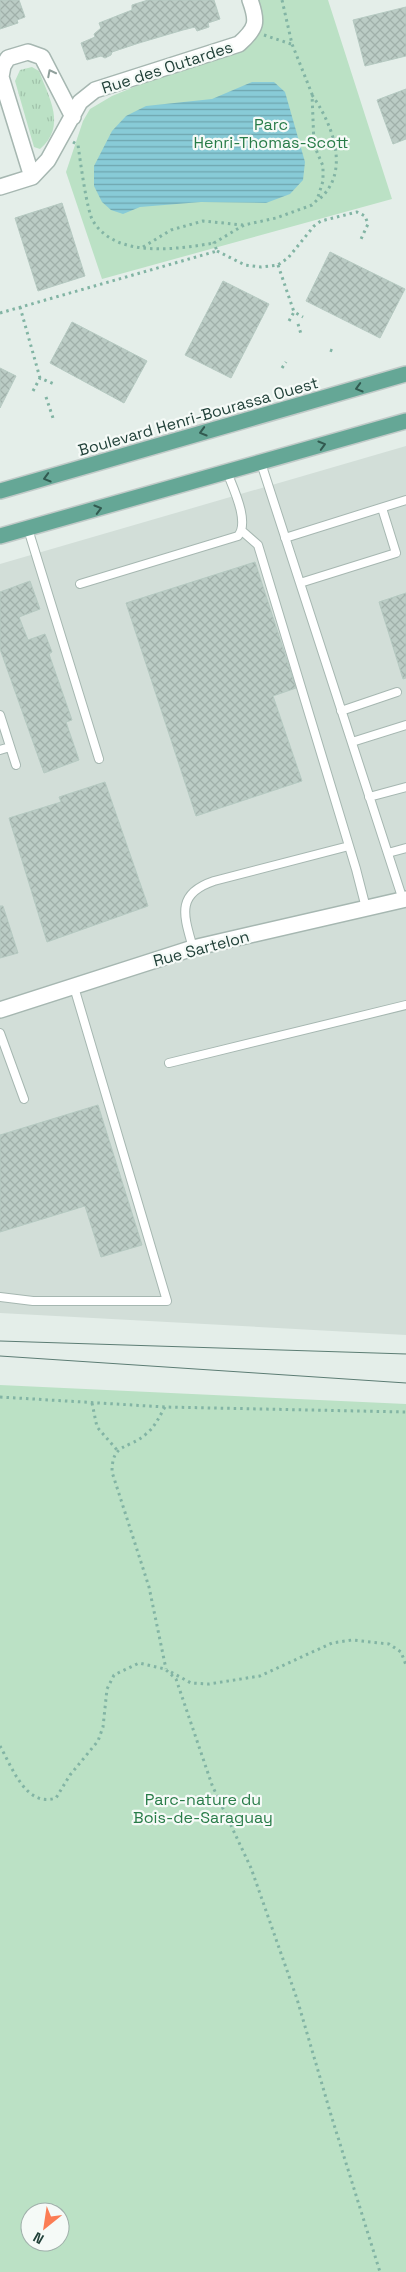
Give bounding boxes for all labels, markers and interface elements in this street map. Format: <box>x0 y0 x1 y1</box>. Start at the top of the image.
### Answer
street label: Rue des Outardes <box>99 36 235 99</box>
one-way arrow <box>47 70 57 79</box>
park label: Parc Henri-Thomas-Scott <box>193 114 349 153</box>
street label: Boulevard Henri-Bourassa Ouest <box>76 372 321 461</box>
one-way arrow <box>356 382 364 392</box>
one-way arrow <box>199 427 207 437</box>
one-way arrow <box>318 441 326 451</box>
one-way arrow <box>43 472 51 483</box>
one-way arrow <box>93 505 101 515</box>
street label: Rue Sartelon <box>151 926 252 971</box>
park label: Parc-nature du Bois-de-Saraguay <box>133 1789 273 1828</box>
north arrow <box>20 2202 70 2252</box>
text: N <box>30 2228 47 2248</box>

